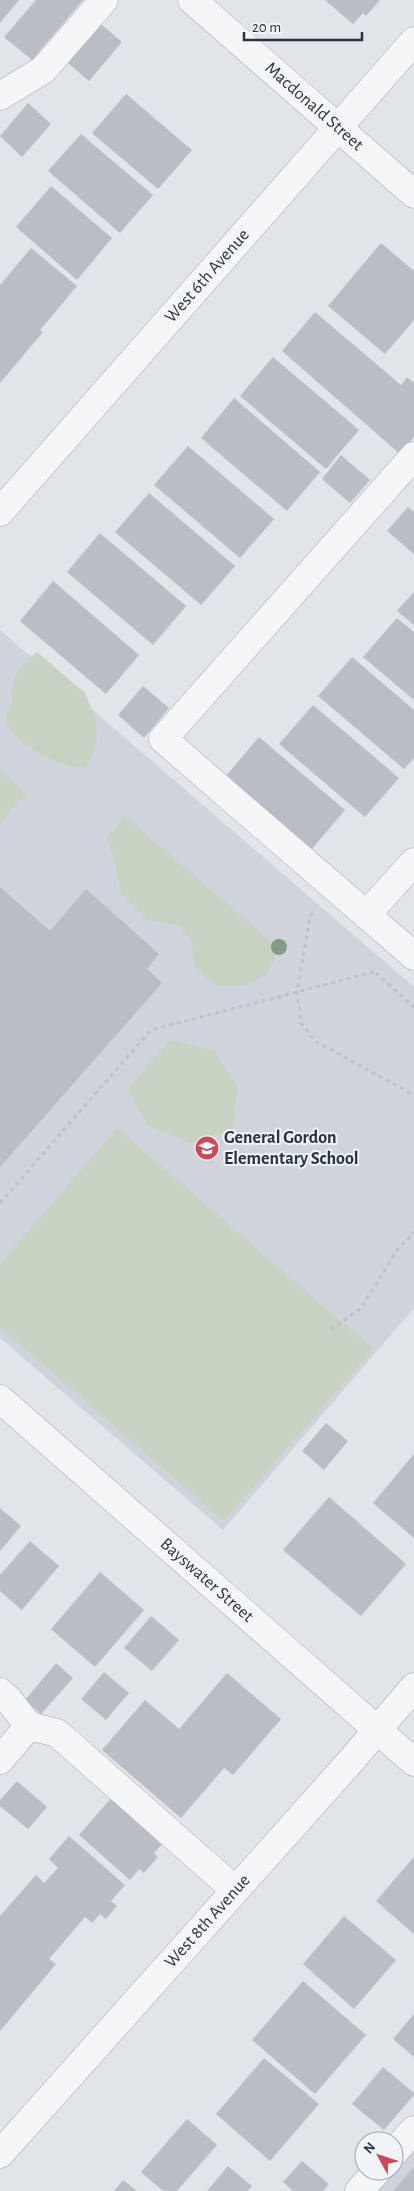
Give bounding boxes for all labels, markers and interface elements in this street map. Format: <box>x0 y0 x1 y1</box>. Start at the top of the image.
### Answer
scale bar <box>244 10 362 42</box>
text: 20 m <box>252 20 281 35</box>
street label: Macdonald Street <box>261 59 367 154</box>
street label: West 6th Avenue <box>162 226 253 326</box>
place label: General Gordon Elementary School <box>224 1129 359 1168</box>
school or university icon: General Gordon Elementary School <box>194 1135 220 1161</box>
street label: Bayswater Street <box>157 1535 257 1626</box>
street label: West 8th Avenue <box>162 1871 254 1971</box>
north arrow <box>354 2131 404 2181</box>
text: N <box>361 2140 378 2157</box>

